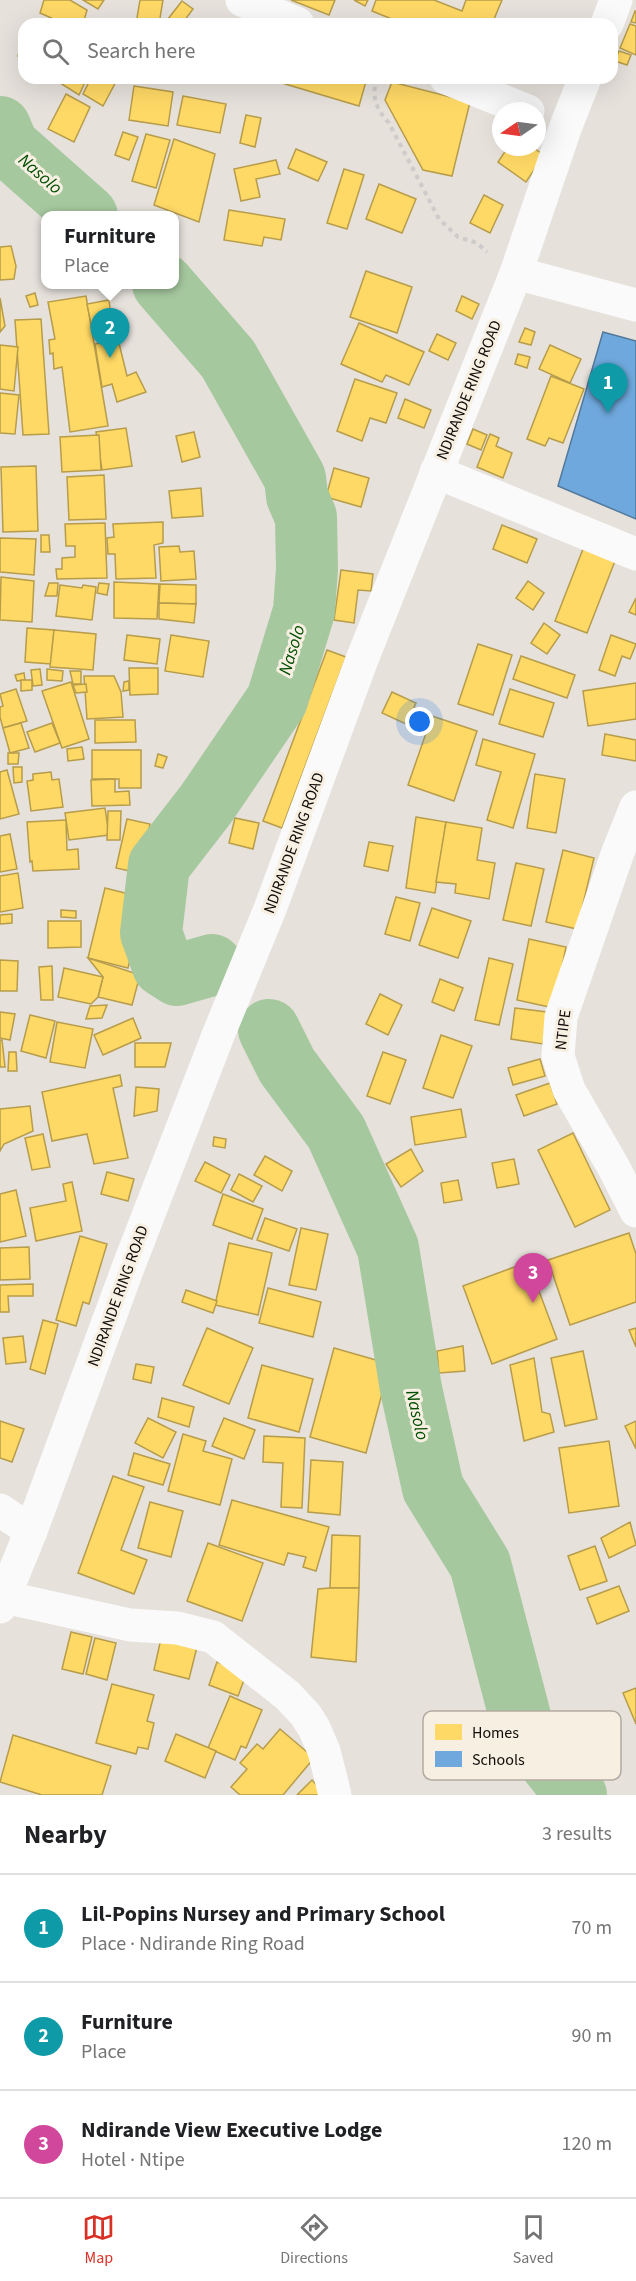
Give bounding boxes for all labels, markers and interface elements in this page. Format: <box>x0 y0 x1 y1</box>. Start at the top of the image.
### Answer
search box <box>18 18 618 84</box>
icon: search <box>39 35 72 68</box>
text: Search here <box>87 35 195 67</box>
north arrow <box>492 102 546 156</box>
water label: Nasolo <box>13 148 67 200</box>
popup <box>41 211 179 289</box>
text: Furniture <box>64 220 156 252</box>
text: Place <box>64 252 109 280</box>
pin: 2 <box>90 308 130 358</box>
street label: NDIRANDE RING ROAD <box>431 317 507 463</box>
pin: 1 <box>588 364 628 413</box>
water label: Nasolo <box>273 622 311 678</box>
your location <box>405 707 434 736</box>
street label: NDIRANDE RING ROAD <box>258 769 330 917</box>
street label: NTIPE <box>550 1008 576 1052</box>
street label: NDIRANDE RING ROAD <box>82 1222 154 1370</box>
pin: 3 <box>514 1254 552 1303</box>
water label: Nasolo <box>399 1387 435 1443</box>
legend <box>423 1711 621 1780</box>
text: Homes <box>472 1722 519 1744</box>
text: Schools <box>472 1749 525 1771</box>
text: Nearby <box>24 1816 107 1853</box>
text: 3 results <box>542 1820 612 1848</box>
text: Lil-Popins Nursey and Primary School <box>81 1898 445 1930</box>
text: 1 <box>38 1914 49 1942</box>
text: 70 m <box>572 1914 612 1942</box>
text: Place · Ndirande Ring Road <box>81 1930 305 1958</box>
text: Furniture <box>81 2006 173 2038</box>
text: 2 <box>38 2022 49 2050</box>
text: 90 m <box>572 2022 612 2050</box>
text: Place <box>81 2038 126 2066</box>
text: Ndirande View Executive Lodge <box>81 2114 382 2146</box>
text: 3 <box>38 2130 49 2158</box>
text: 120 m <box>562 2130 612 2158</box>
text: Hotel · Ntipe <box>81 2146 185 2174</box>
tab: Map <box>82 2211 115 2269</box>
tab: Directions <box>280 2211 348 2269</box>
tab: Saved <box>513 2211 554 2269</box>

